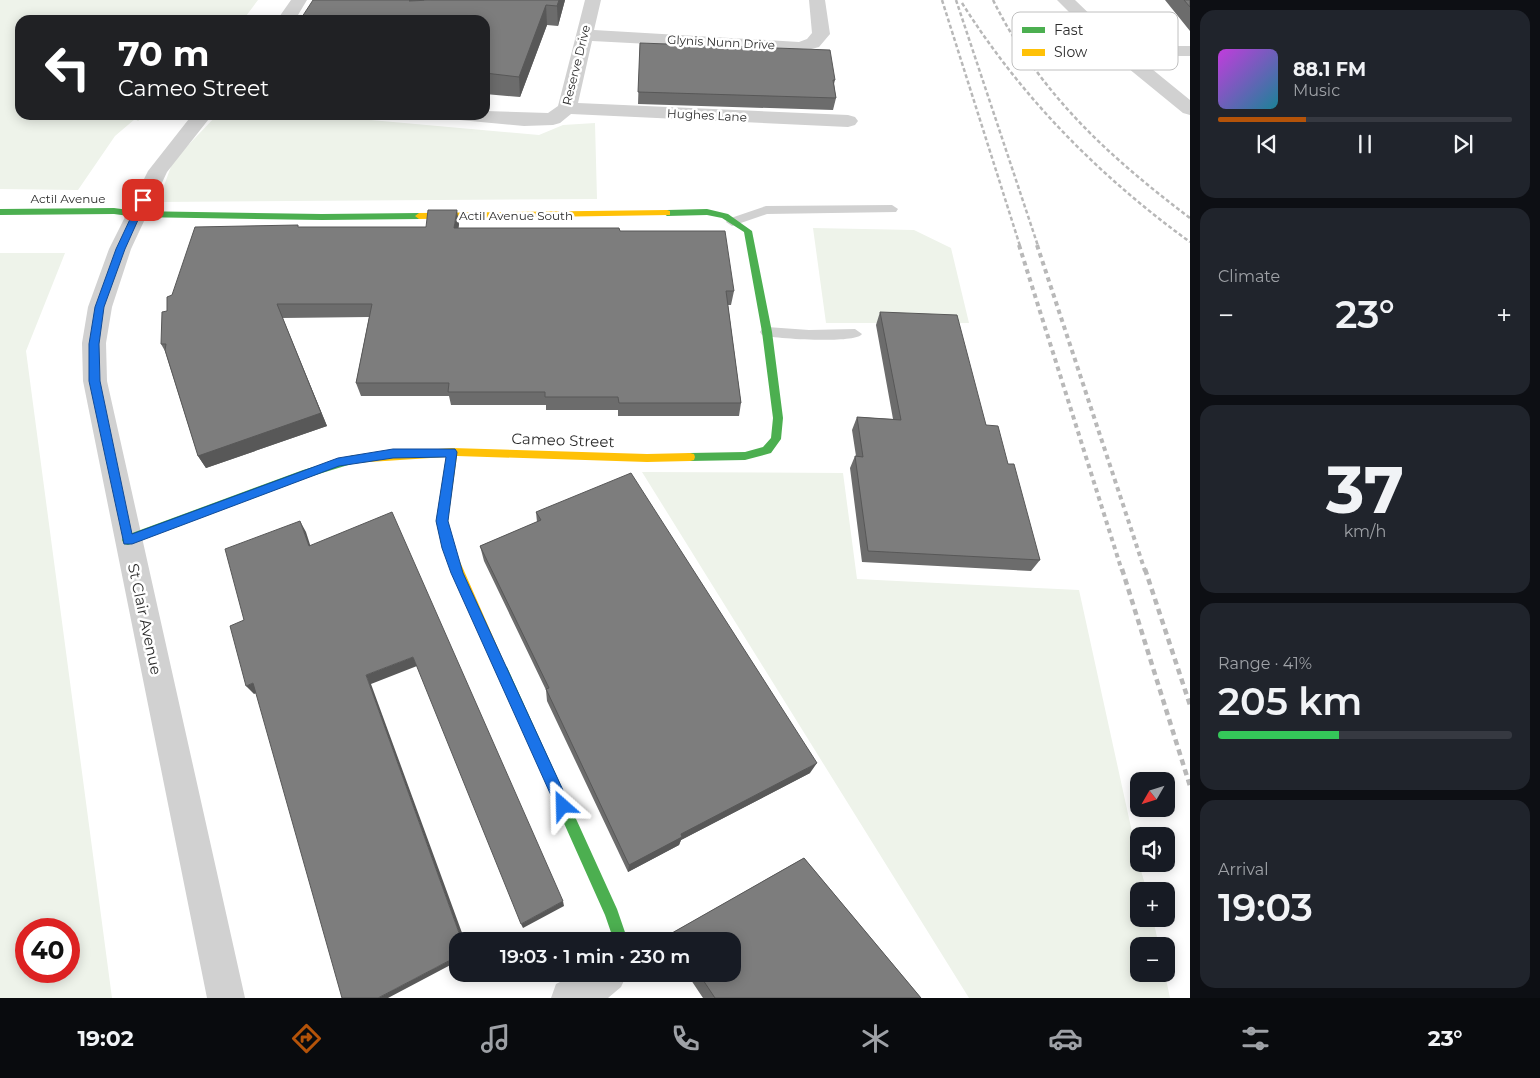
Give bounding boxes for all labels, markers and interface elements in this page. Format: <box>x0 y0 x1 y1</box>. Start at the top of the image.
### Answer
legend <box>1012 12 1178 70</box>
text: Fast <box>1054 21 1084 39</box>
street label: Reserve Drive <box>559 23 593 107</box>
text: 70 m <box>118 32 209 75</box>
street label: Glynis Nunn Drive <box>667 32 775 52</box>
icon: left <box>35 35 100 100</box>
text: Slow <box>1054 43 1088 61</box>
text: 88.1 FM <box>1293 58 1366 81</box>
text: Cameo Street <box>118 75 269 102</box>
text: Music <box>1293 81 1340 100</box>
street label: Hughes Lane <box>667 105 747 125</box>
icon: previous <box>1253 130 1281 158</box>
icon: pause <box>1351 130 1379 158</box>
icon: next <box>1449 130 1477 158</box>
pin <box>122 179 164 221</box>
icon: arrive <box>129 186 157 214</box>
street label: Actil Avenue <box>30 191 106 206</box>
street label: Actil Avenue South <box>459 208 573 223</box>
text: Climate <box>1218 267 1280 286</box>
text: 23° <box>1335 291 1395 338</box>
text: − <box>1218 298 1234 332</box>
text: + <box>1496 298 1512 332</box>
street label: Cameo Street <box>511 429 615 451</box>
text: 37 <box>1326 450 1404 529</box>
text: km/h <box>1344 522 1386 541</box>
street label: St Clair Avenue <box>124 562 166 676</box>
text: Range · 41% <box>1218 654 1312 673</box>
text: 205 km <box>1218 678 1362 725</box>
north arrow <box>1130 772 1175 818</box>
map controls <box>1130 772 1175 982</box>
position arrow <box>536 779 588 831</box>
button: sound <box>1130 827 1175 872</box>
text: Arrival <box>1218 860 1268 879</box>
button: + <box>1130 882 1175 927</box>
text: 19:03 <box>1218 884 1313 931</box>
speed limit sign: 40 <box>15 918 80 983</box>
button: − <box>1130 937 1175 982</box>
text: 19:03 · 1 min · 230 m <box>500 945 690 968</box>
icon: directions <box>289 1021 324 1056</box>
icon: music <box>478 1021 513 1056</box>
icon: phone <box>668 1021 703 1056</box>
icon: climate <box>858 1021 893 1056</box>
icon: car <box>1048 1021 1083 1056</box>
icon: filters <box>1238 1021 1273 1056</box>
text: 19:02 <box>77 1025 134 1052</box>
text: 23° <box>1428 1025 1463 1052</box>

